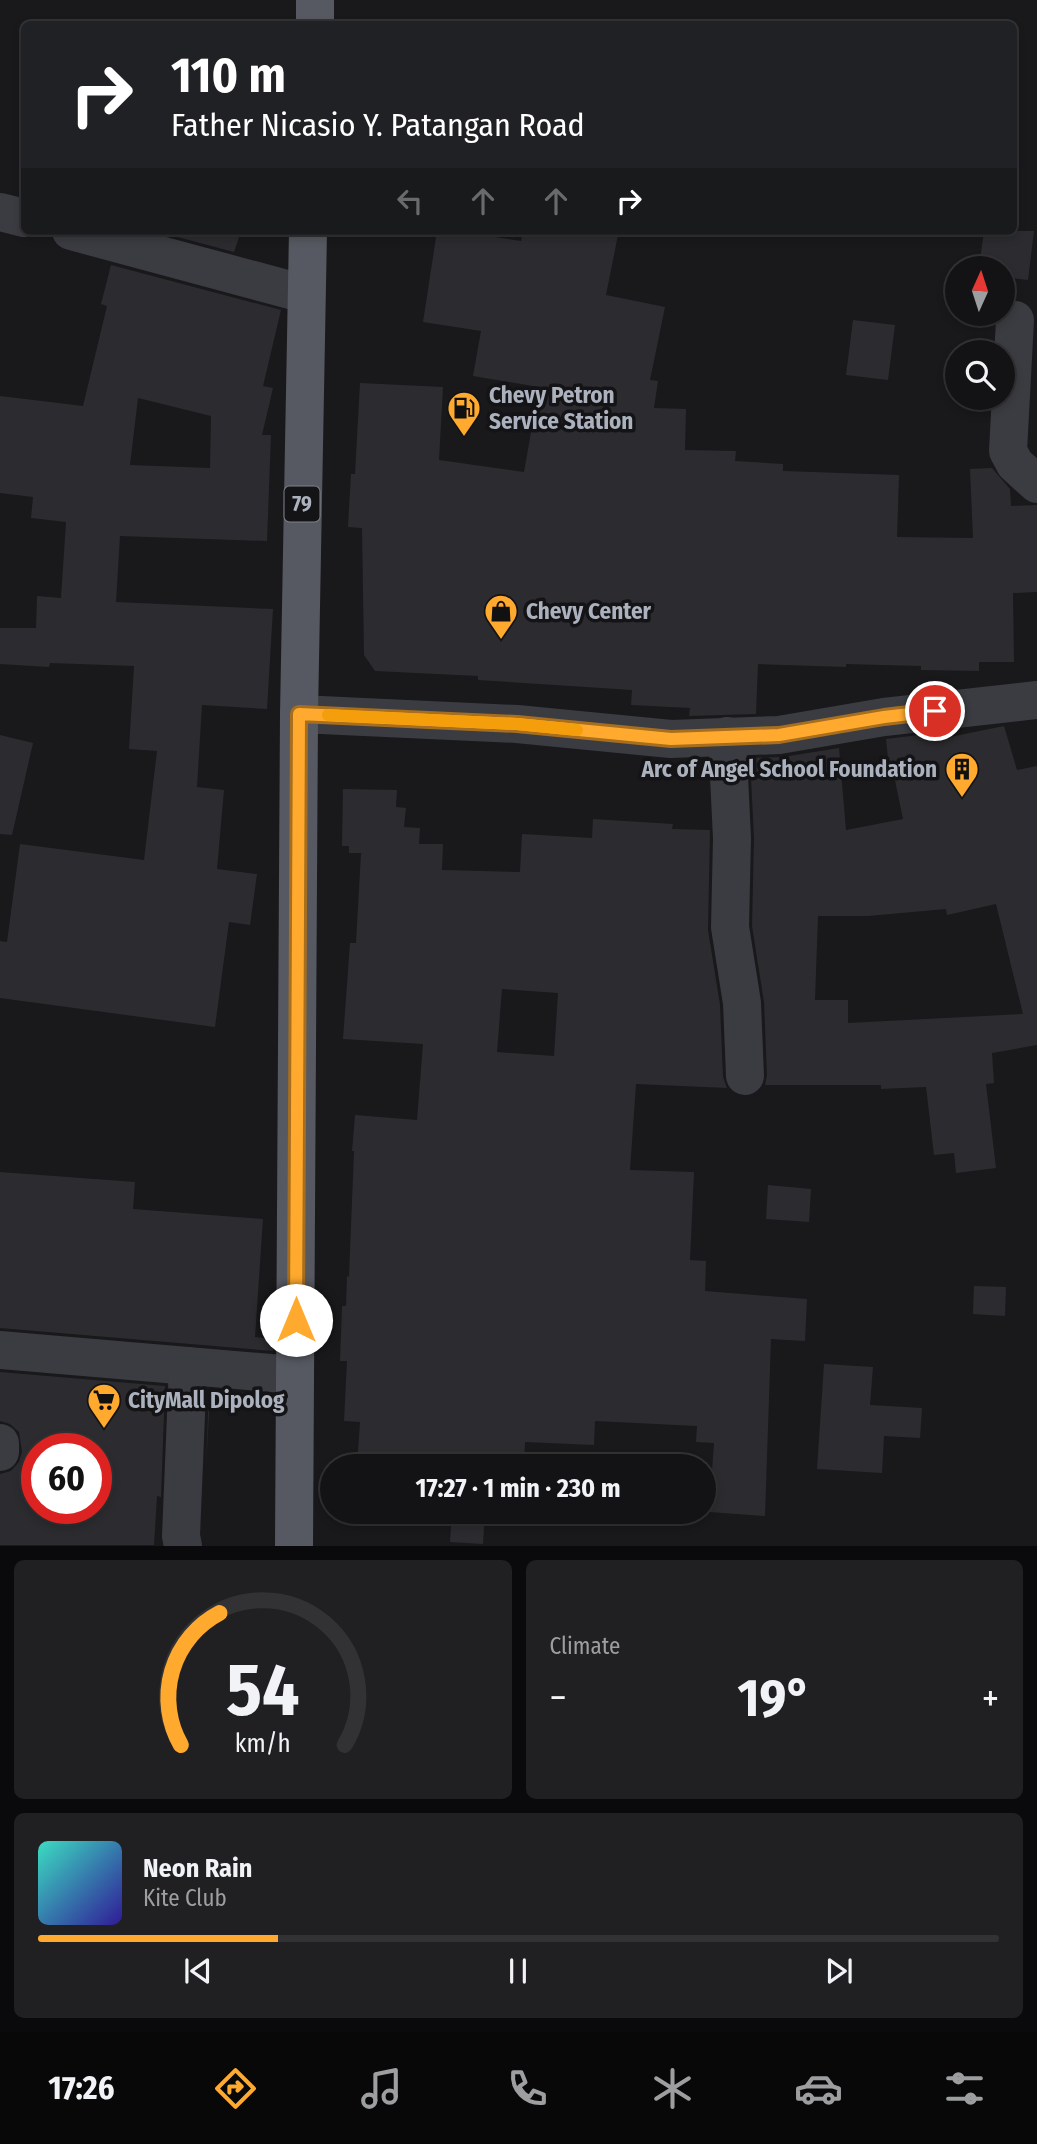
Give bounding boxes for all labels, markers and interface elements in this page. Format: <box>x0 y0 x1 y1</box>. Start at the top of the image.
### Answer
text: 110 m <box>171 46 286 105</box>
icon: right <box>56 49 147 140</box>
text: Father Nicasio Y. Patangan Road <box>171 106 585 144</box>
icon: left <box>391 182 429 220</box>
icon: ahead <box>464 182 502 220</box>
icon: ahead <box>537 182 575 220</box>
icon: right <box>610 182 648 220</box>
north arrow <box>945 256 1015 326</box>
map controls <box>945 256 1015 410</box>
button: search <box>945 340 1015 410</box>
place label: Chevy Petron Service Station <box>489 381 633 435</box>
fuel station icon: Chevy Petron Service Station <box>445 389 483 438</box>
road number: 79 <box>284 486 320 522</box>
shop icon: Chevy Center <box>482 592 520 641</box>
place label: Chevy Center <box>526 597 652 625</box>
pin <box>905 681 965 741</box>
icon: arrive <box>916 692 954 730</box>
building icon: Arc of Angel School Foundation <box>943 750 981 799</box>
place label: Arc of Angel School Foundation <box>640 755 937 783</box>
position arrow <box>259 1283 333 1357</box>
supermarket icon: CityMall Dipolog <box>85 1381 123 1430</box>
place label: CityMall Dipolog <box>128 1386 285 1414</box>
speed limit sign: 60 <box>21 1433 112 1524</box>
text: 17:27 · 1 min · 230 m <box>416 1473 620 1504</box>
text: Climate <box>550 1632 620 1660</box>
text: 54 <box>226 1648 299 1735</box>
text: 19° <box>738 1667 811 1730</box>
text: − <box>550 1675 567 1721</box>
text: + <box>982 1675 999 1721</box>
text: km/h <box>235 1729 291 1759</box>
text: Neon Rain <box>143 1853 252 1884</box>
text: Kite Club <box>143 1884 227 1912</box>
icon: previous <box>179 1952 217 1990</box>
icon: pause <box>499 1952 537 1990</box>
icon: next <box>820 1952 858 1990</box>
icon: directions <box>211 2064 260 2113</box>
icon: music <box>357 2064 406 2113</box>
icon: phone <box>503 2064 552 2113</box>
icon: climate <box>648 2064 697 2113</box>
icon: car <box>794 2064 843 2113</box>
icon: filters <box>940 2064 989 2113</box>
text: 17:26 <box>48 2069 114 2107</box>

